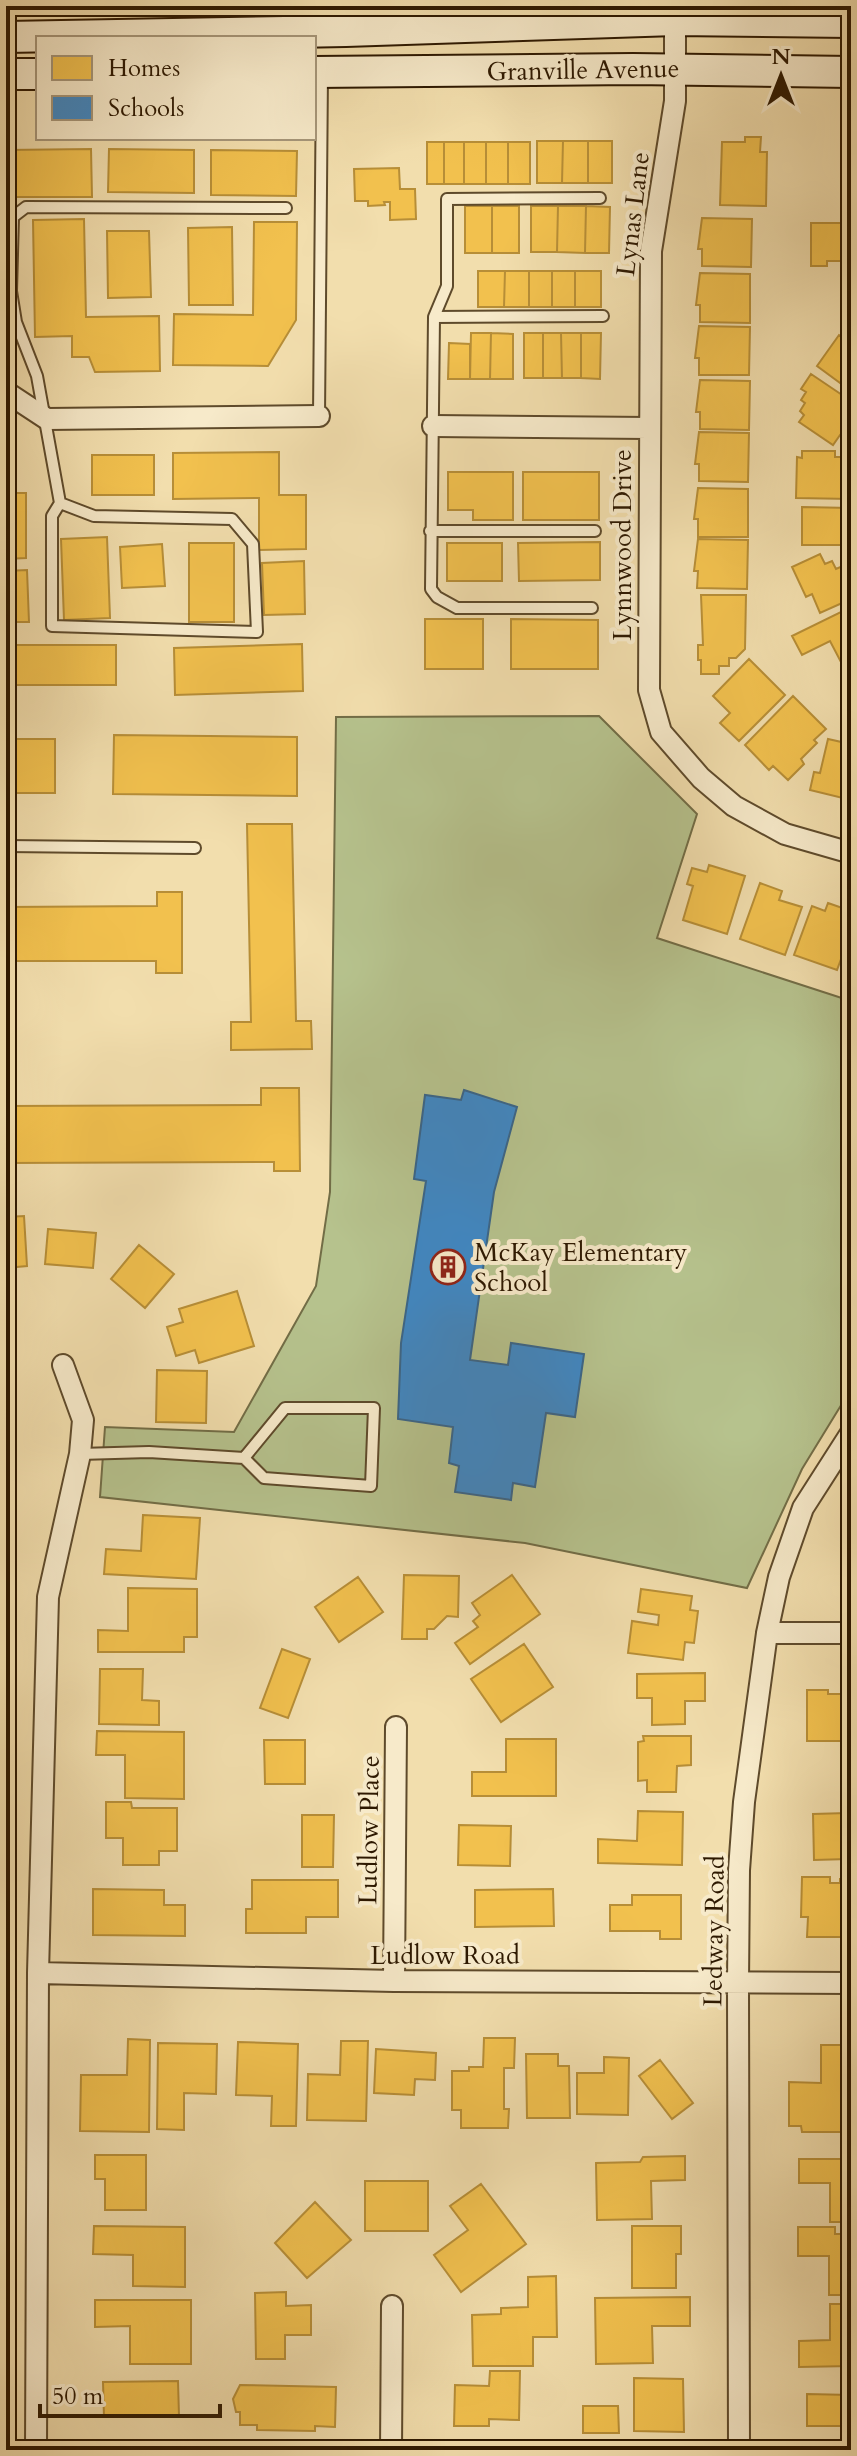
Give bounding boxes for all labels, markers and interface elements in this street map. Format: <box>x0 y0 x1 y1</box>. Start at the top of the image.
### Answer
legend <box>36 36 316 140</box>
north arrow <box>741 36 821 116</box>
text: N <box>771 42 791 72</box>
street label: Granville Avenue <box>486 51 680 89</box>
text: Homes <box>108 52 180 85</box>
text: Schools <box>108 92 184 125</box>
street label: Lynas Lane <box>608 150 658 278</box>
street label: Lynnwood Drive <box>605 449 640 641</box>
place label: McKay Elementary School <box>474 1235 688 1300</box>
building icon: McKay Elementary School <box>429 1248 467 1286</box>
street label: Ludlow Place <box>350 1755 388 1905</box>
street label: Ledway Road <box>695 1855 733 2007</box>
street label: Ludlow Road <box>370 1938 520 1973</box>
scale bar <box>40 2368 220 2418</box>
text: 50 m <box>52 2380 104 2413</box>

